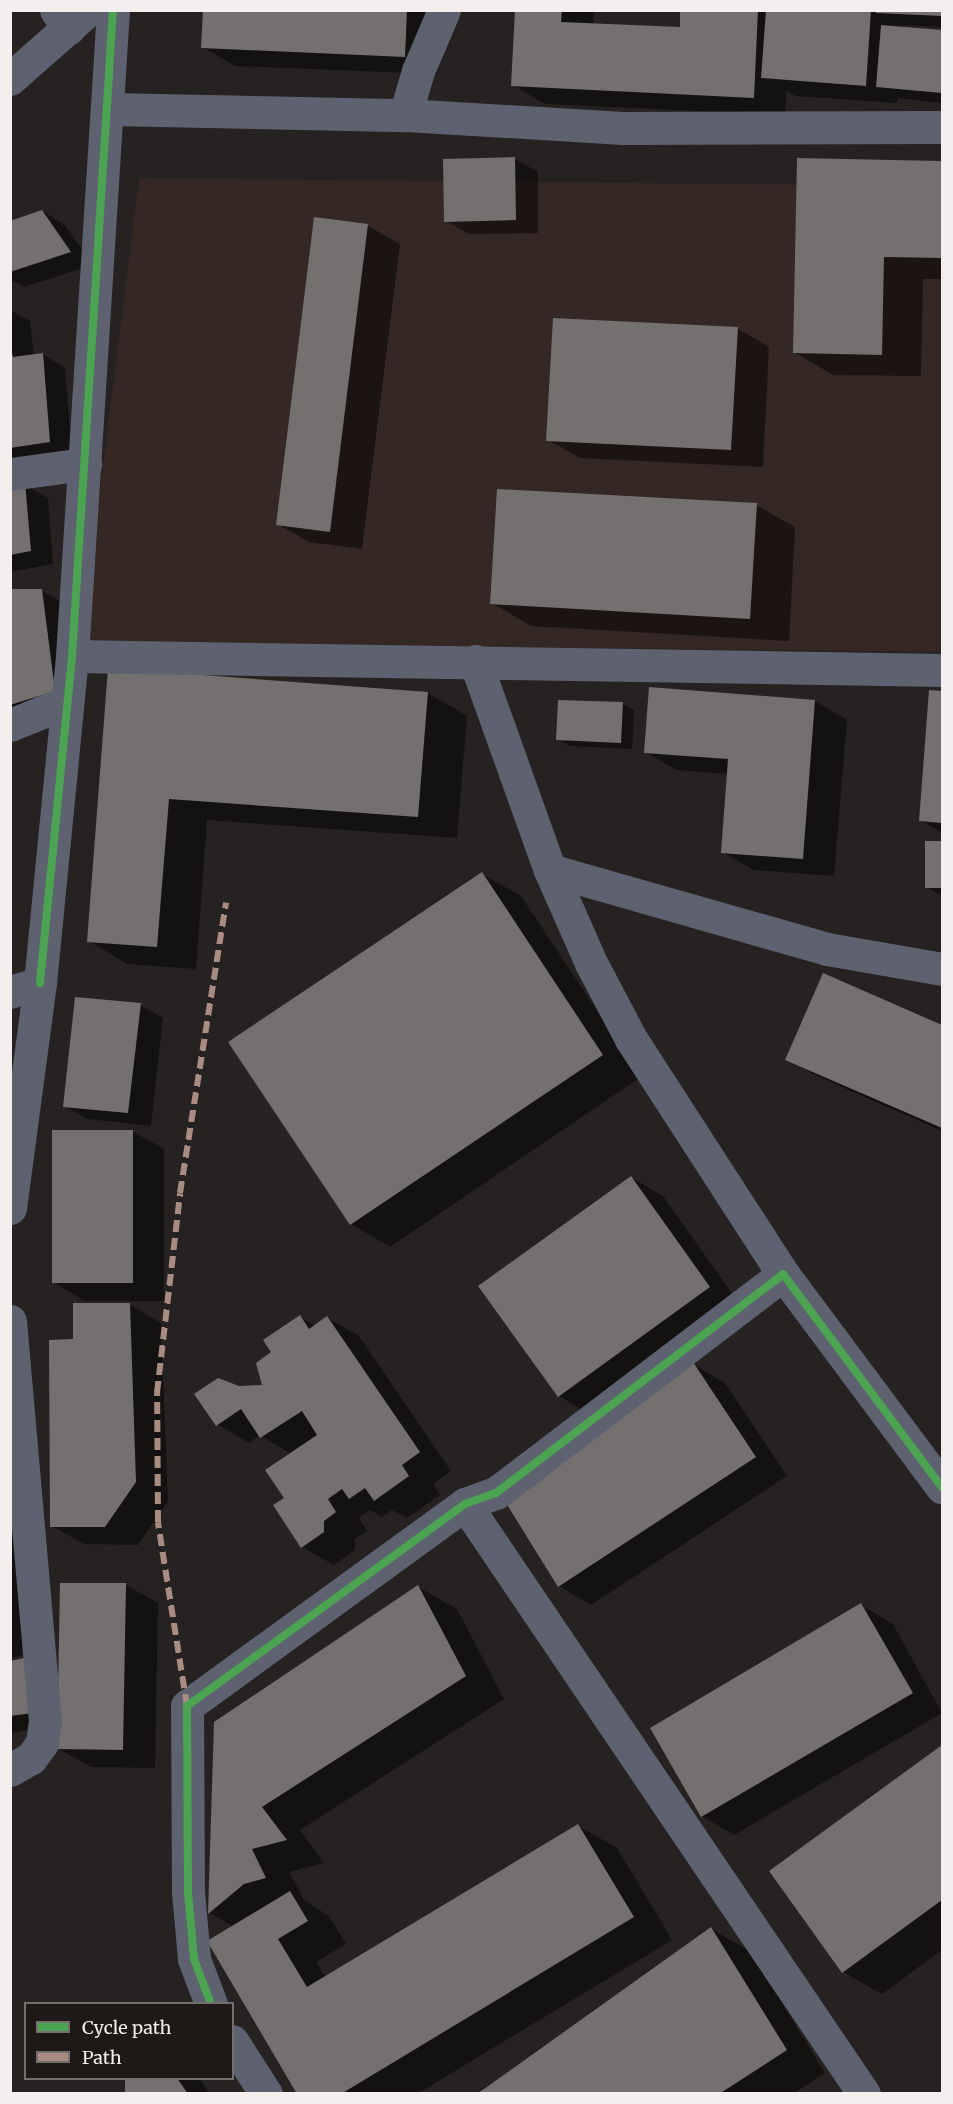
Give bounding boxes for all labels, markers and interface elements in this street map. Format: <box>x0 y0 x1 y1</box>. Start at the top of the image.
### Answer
legend <box>24 2002 234 2080</box>
text: Cycle path <box>82 2016 171 2039</box>
text: Path <box>82 2046 122 2069</box>

